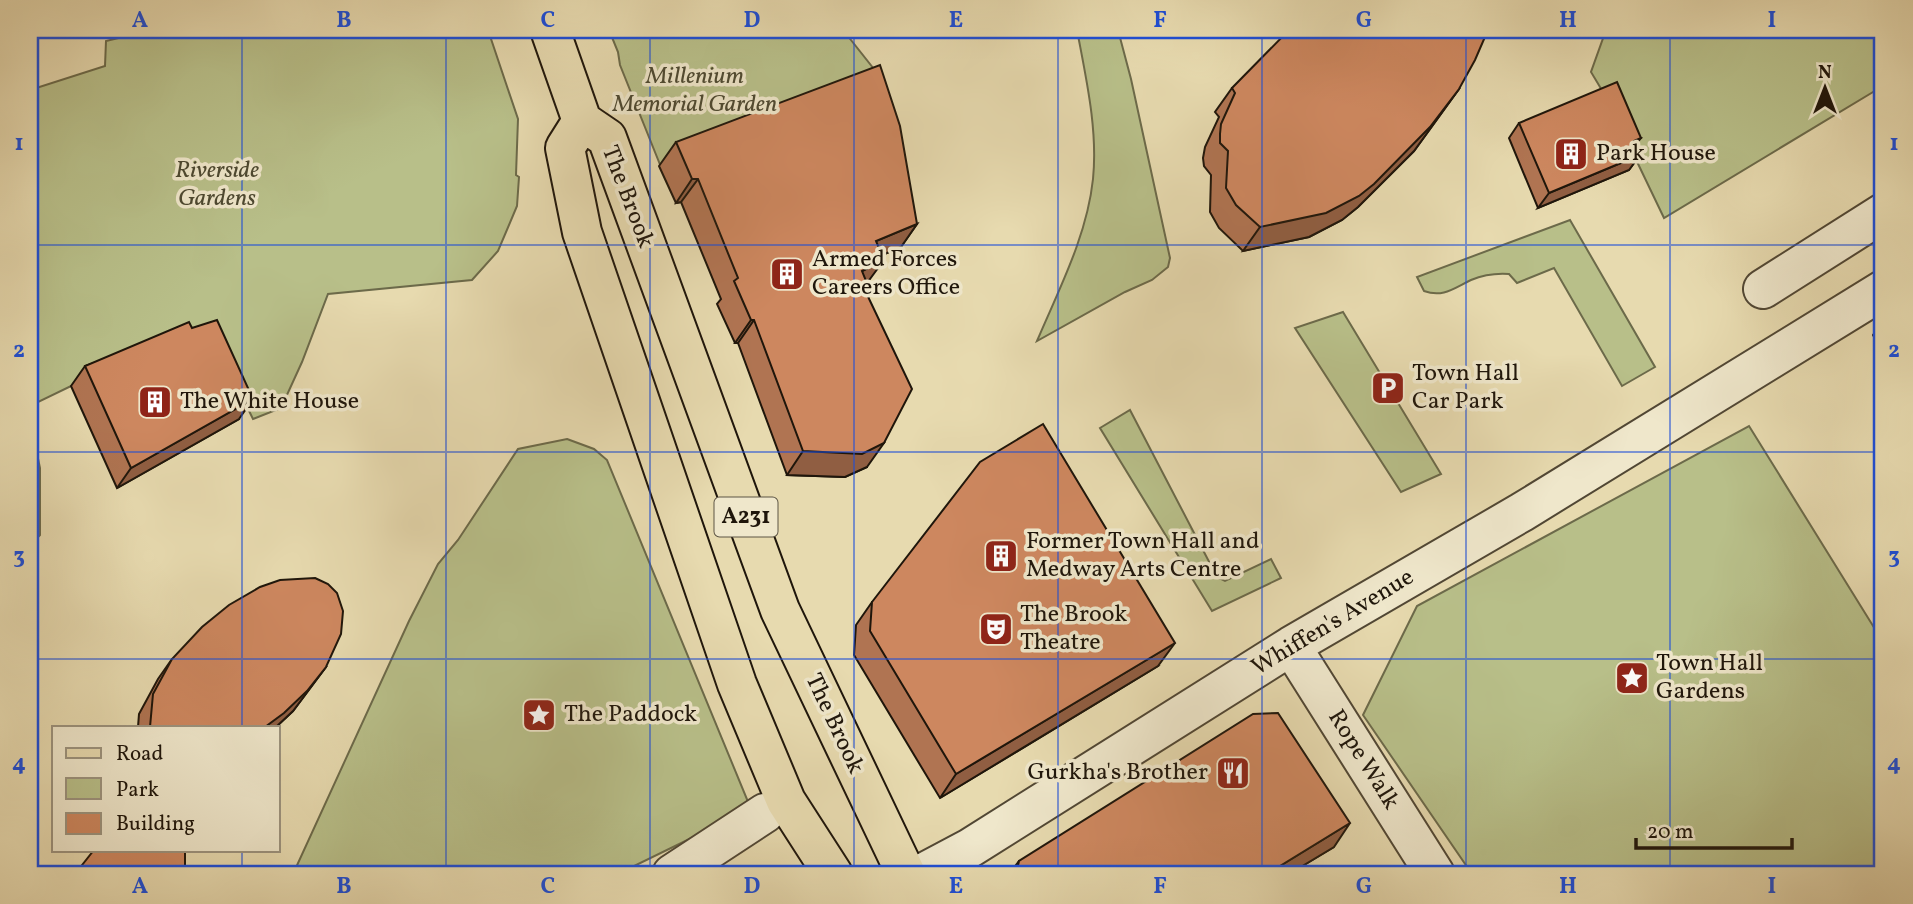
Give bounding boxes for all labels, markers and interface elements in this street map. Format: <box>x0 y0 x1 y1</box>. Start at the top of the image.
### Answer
text: A <box>132 5 148 37</box>
text: B <box>336 5 352 37</box>
text: C <box>541 5 555 37</box>
text: D <box>744 5 761 37</box>
text: E <box>949 5 963 37</box>
text: F <box>1153 5 1167 37</box>
text: G <box>1356 5 1372 37</box>
text: H <box>1559 5 1577 37</box>
text: I <box>1768 5 1776 37</box>
north arrow <box>1790 52 1860 122</box>
park label: Millenium Memorial Garden <box>612 60 777 122</box>
text: N <box>1818 60 1832 86</box>
text: 1 <box>14 128 24 160</box>
text: 1 <box>1889 128 1899 160</box>
building icon: Park House <box>1552 135 1590 173</box>
place label: Park House <box>1596 137 1716 171</box>
street label: The Brook <box>592 141 662 253</box>
park label: Riverside Gardens <box>175 154 259 216</box>
place label: Armed Forces Careers Office <box>812 243 960 305</box>
building icon: Armed Forces Careers Office <box>768 255 806 293</box>
text: 2 <box>13 335 25 367</box>
text: 2 <box>1888 335 1900 367</box>
place label: Town Hall Car Park <box>1412 357 1519 419</box>
parking icon: Town Hall Car Park <box>1369 369 1407 407</box>
building icon: The White House <box>136 383 174 421</box>
place label: The White House <box>180 385 359 419</box>
road number: A231 <box>714 498 778 537</box>
place label: Former Town Hall and Medway Arts Centre <box>1026 525 1259 587</box>
building icon: Former Town Hall and Medway Arts Centre <box>982 537 1020 575</box>
text: 3 <box>13 541 25 573</box>
text: 3 <box>1888 541 1900 573</box>
street label: Whiffen's Avenue <box>1245 561 1421 685</box>
place label: The Brook Theatre <box>1020 598 1127 660</box>
theatre icon: The Brook Theatre <box>977 610 1015 648</box>
place label: Town Hall Gardens <box>1656 647 1763 709</box>
place icon: Town Hall Gardens <box>1613 659 1651 697</box>
street label: The Brook <box>796 668 872 780</box>
place icon: The Paddock <box>520 696 558 734</box>
place label: The Paddock <box>564 698 697 732</box>
street label: Rope Walk <box>1319 703 1407 817</box>
legend <box>52 726 280 852</box>
text: Road <box>116 740 163 769</box>
text: 4 <box>12 748 26 780</box>
text: 4 <box>1887 748 1901 780</box>
restaurant icon: Gurkha's Brother <box>1214 754 1252 792</box>
place label: Gurkha's Brother <box>1027 756 1208 790</box>
text: Park <box>116 776 159 805</box>
scale bar <box>1636 806 1792 850</box>
text: Building <box>116 810 195 839</box>
text: 20 m <box>1647 818 1693 847</box>
text: A <box>132 871 148 903</box>
text: B <box>336 871 352 903</box>
text: C <box>541 871 555 903</box>
text: D <box>744 871 761 903</box>
text: E <box>949 871 963 903</box>
text: F <box>1153 871 1167 903</box>
text: G <box>1356 871 1372 903</box>
text: H <box>1559 871 1577 903</box>
text: I <box>1768 871 1776 903</box>

